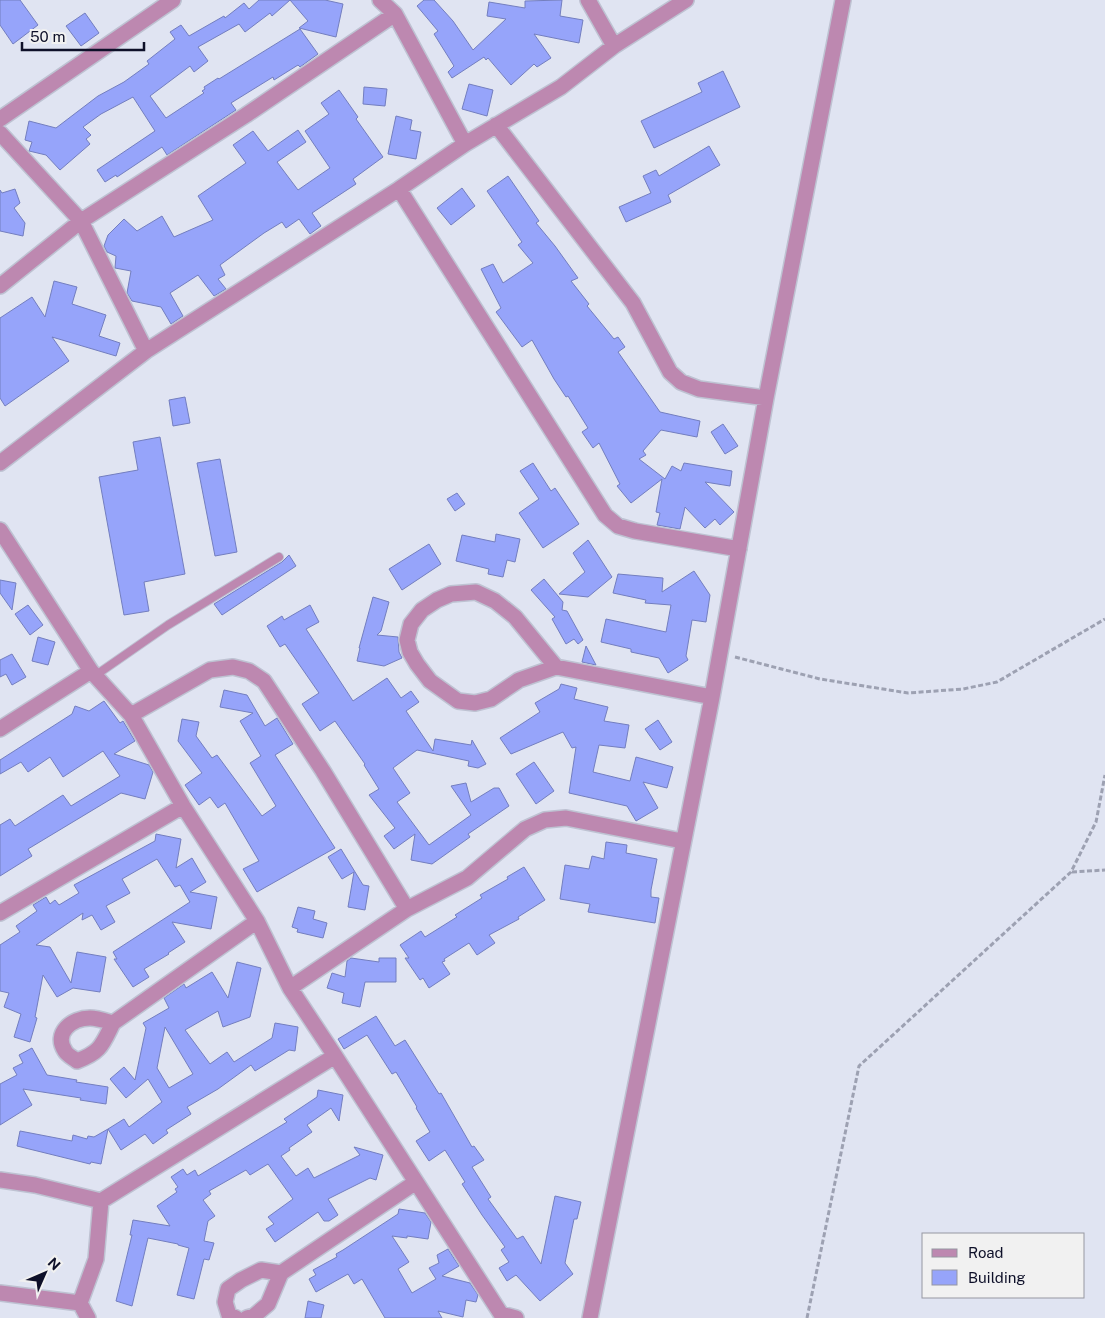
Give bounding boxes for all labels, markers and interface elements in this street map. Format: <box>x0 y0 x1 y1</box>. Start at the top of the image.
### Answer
scale bar <box>22 20 145 52</box>
text: 50 m <box>30 28 65 45</box>
legend <box>922 1233 1085 1298</box>
text: Road <box>968 1244 1004 1261</box>
north arrow <box>20 1248 70 1298</box>
text: N <box>45 1254 64 1273</box>
text: Building <box>968 1269 1026 1286</box>

